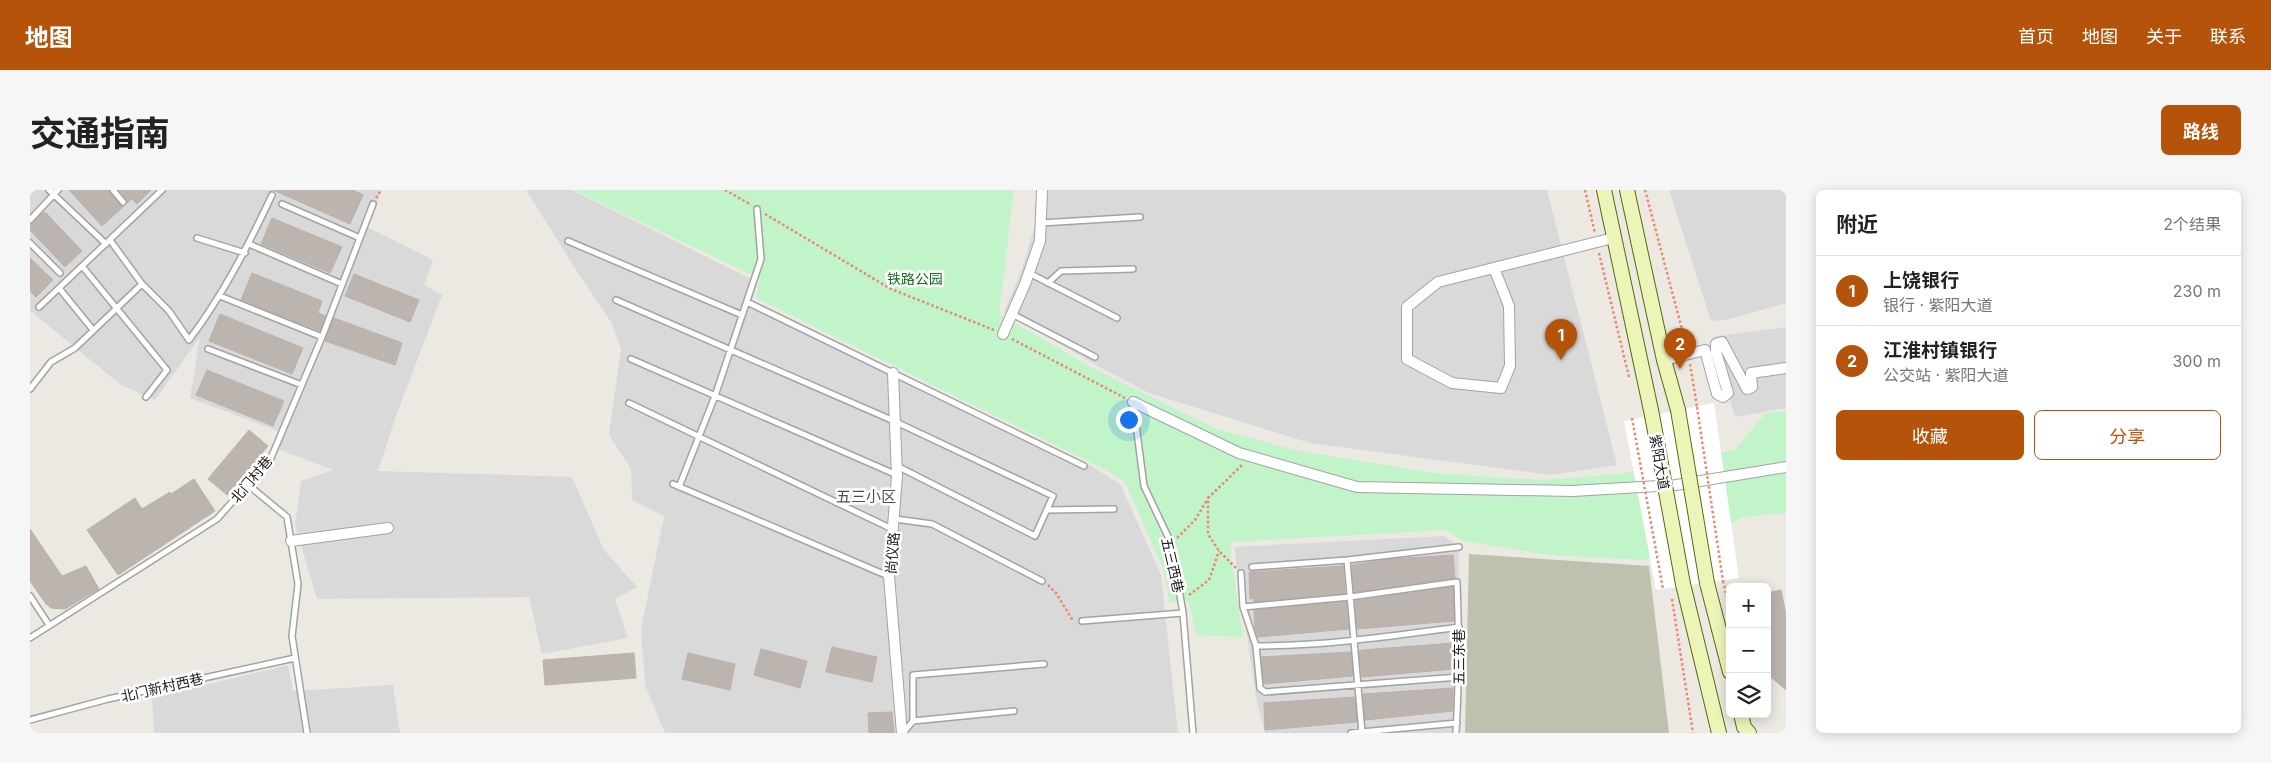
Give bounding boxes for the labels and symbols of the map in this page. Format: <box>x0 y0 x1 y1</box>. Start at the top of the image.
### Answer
park label: 铁路公园 <box>887 270 943 287</box>
pin: 1 <box>1545 319 1577 360</box>
pin: 2 <box>1664 328 1696 369</box>
your location <box>1116 407 1142 433</box>
street label: 紫阳大道 <box>1647 433 1673 491</box>
street label: 北门村巷 <box>226 452 276 506</box>
district label: 五三小区 <box>836 487 896 506</box>
street label: 尚仪路 <box>882 531 902 575</box>
street label: 五三西巷 <box>1158 536 1188 594</box>
street label: 五三东巷 <box>1450 629 1467 685</box>
street label: 北门新村西巷 <box>119 669 205 705</box>

